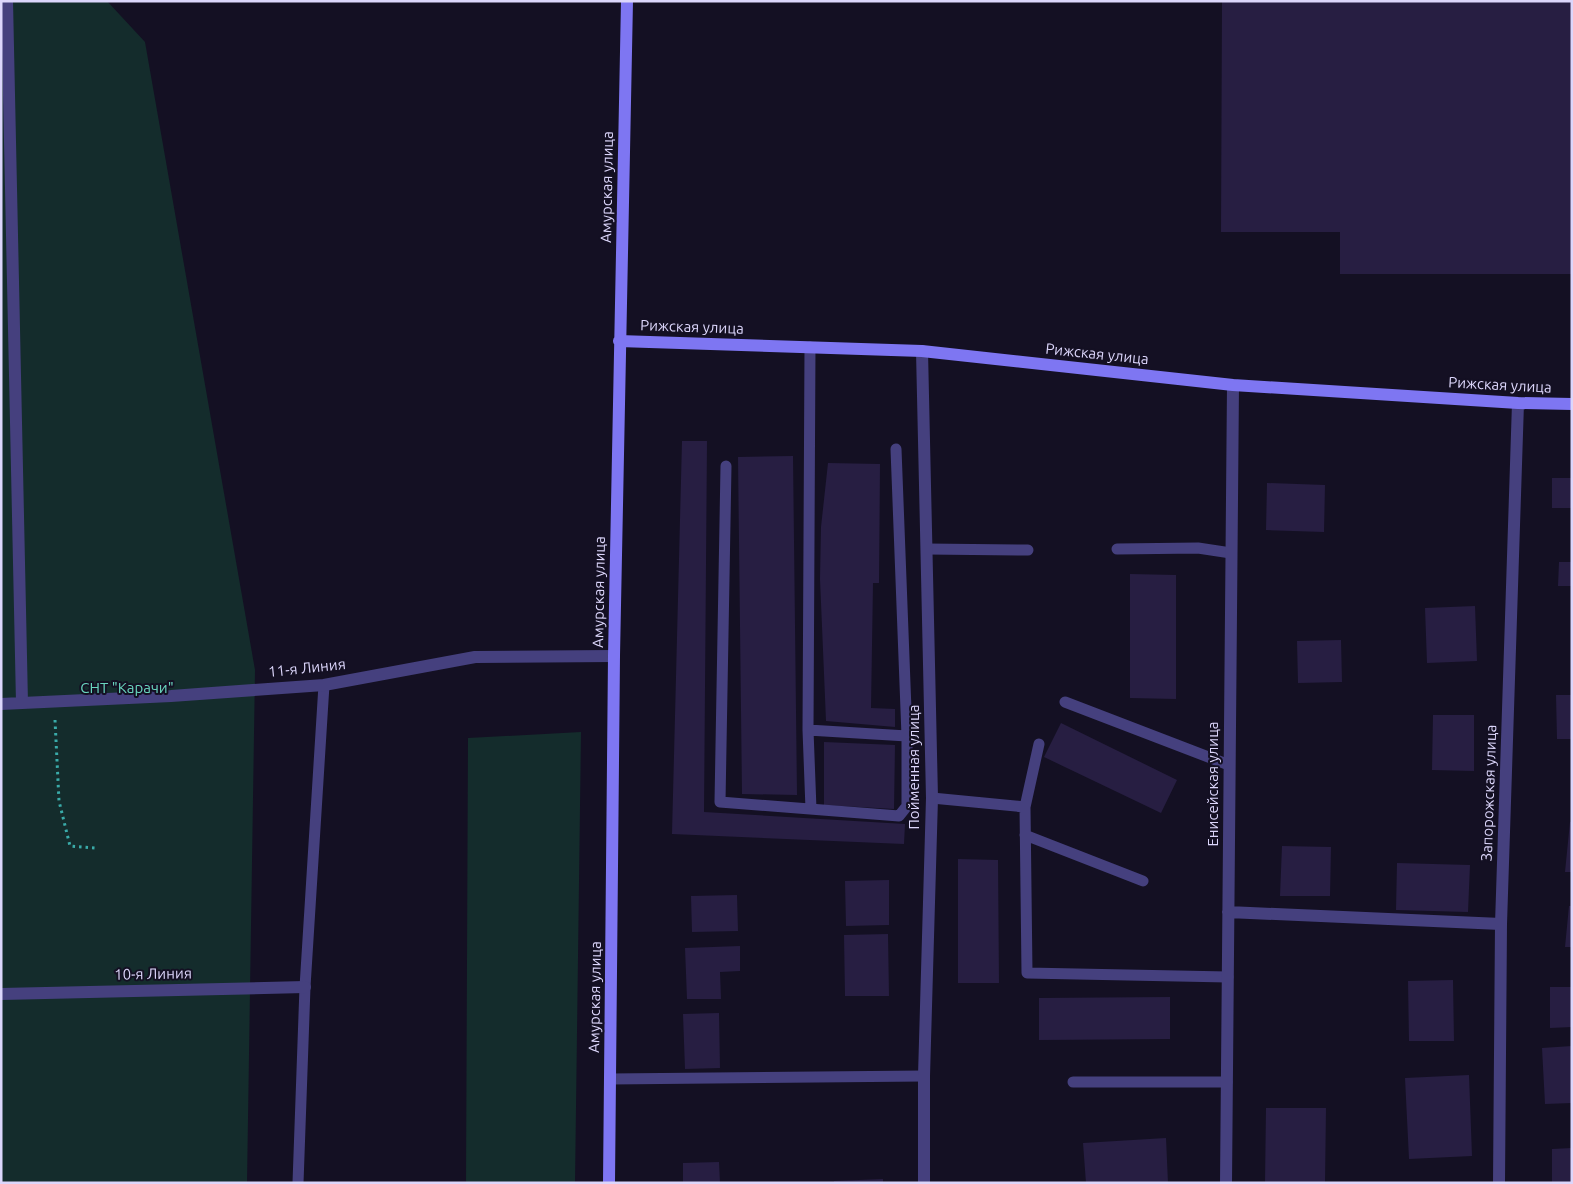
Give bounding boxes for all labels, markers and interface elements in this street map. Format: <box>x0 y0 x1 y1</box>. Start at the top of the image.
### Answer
street label: Амурская улица <box>597 131 616 243</box>
street label: Рижская улица <box>640 316 744 337</box>
street label: Рижская улица <box>1045 340 1150 367</box>
street label: Рижская улица <box>1448 373 1552 396</box>
street label: Амурская улица <box>589 536 608 648</box>
street label: 11-я Линия <box>267 655 346 680</box>
park label: СНТ "Карачи" <box>80 679 174 696</box>
street label: Пойменная улица <box>905 705 922 829</box>
street label: Енисейская улица <box>1204 721 1221 847</box>
street label: Запорожская улица <box>1478 724 1499 862</box>
street label: Амурская улица <box>585 941 604 1053</box>
street label: 10-я Линия <box>114 964 192 983</box>

